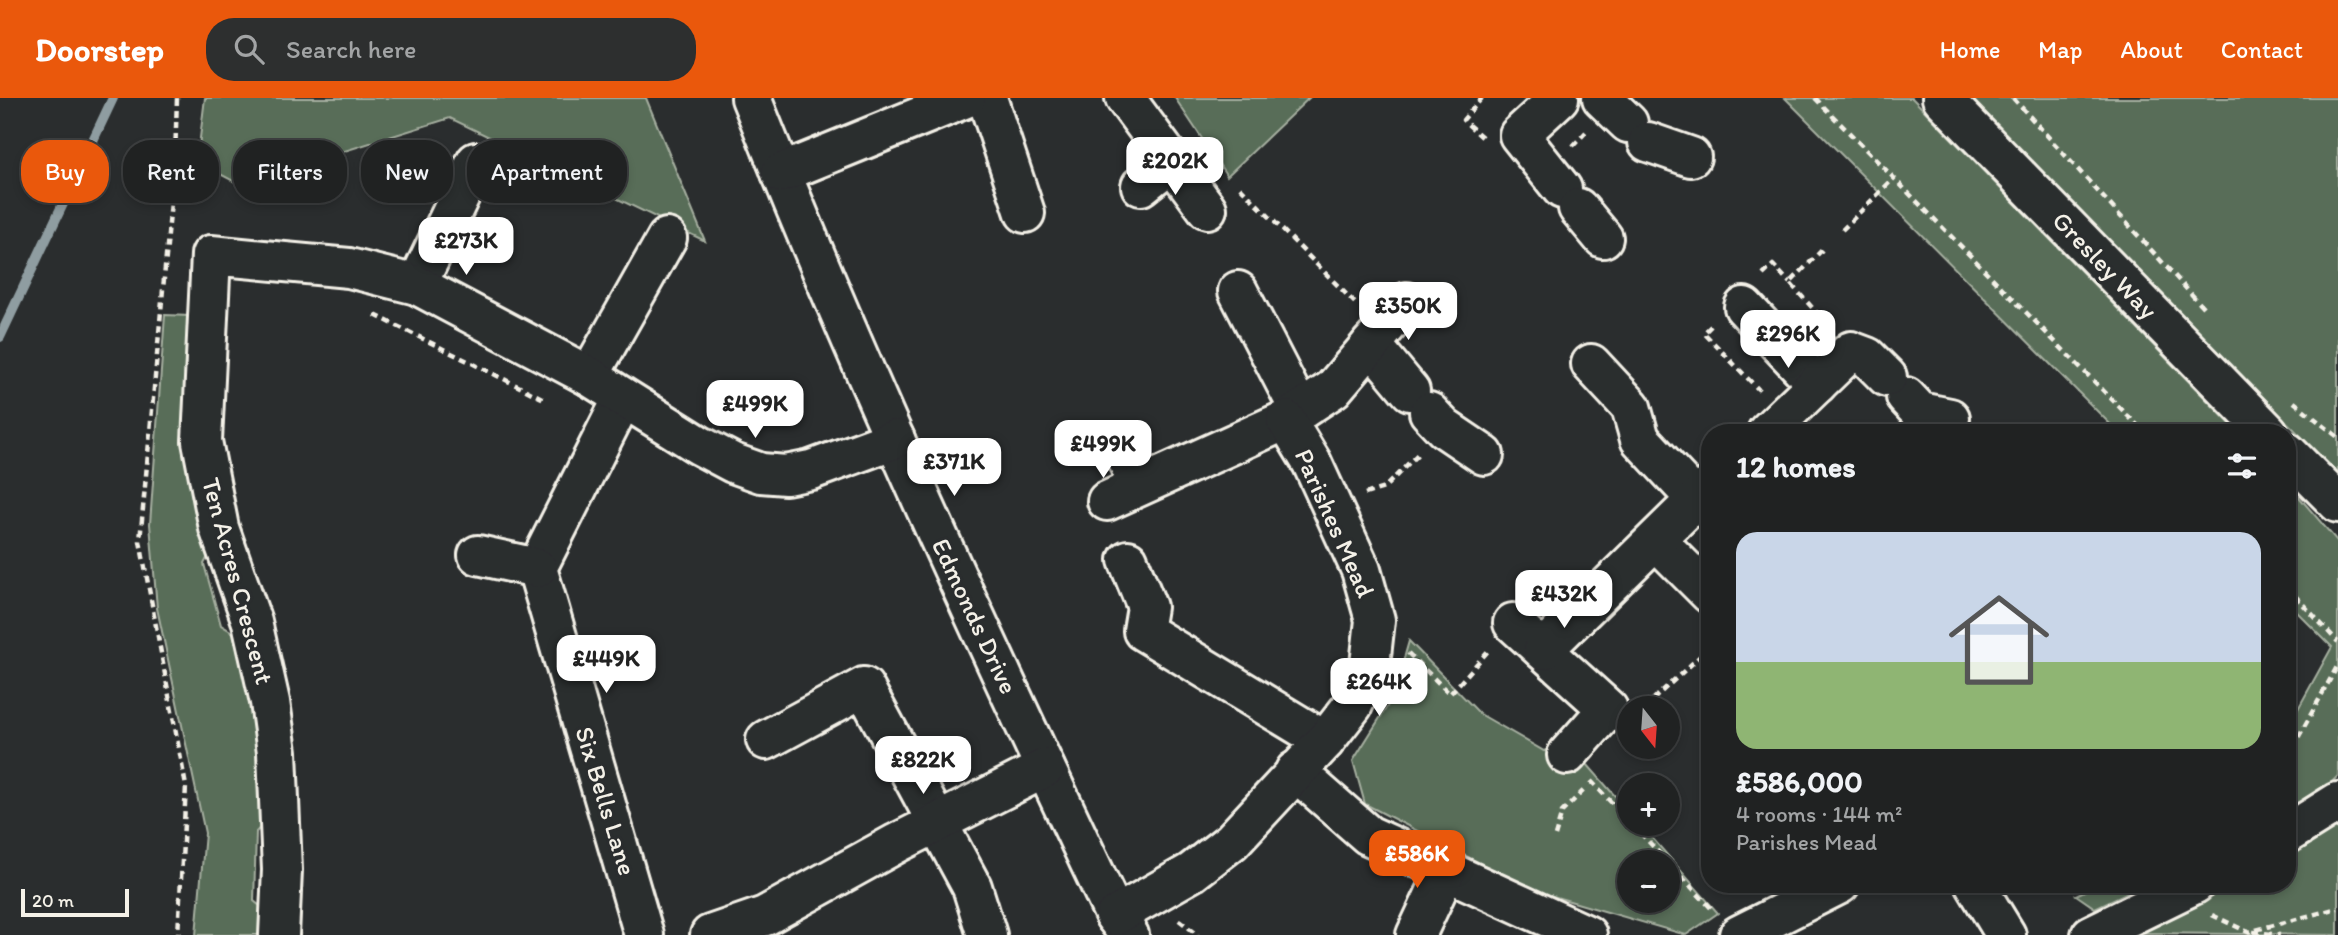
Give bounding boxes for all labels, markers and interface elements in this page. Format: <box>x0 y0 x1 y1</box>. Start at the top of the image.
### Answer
search box <box>206 18 696 81</box>
text: Doorstep <box>35 30 164 69</box>
icon: search <box>230 30 268 68</box>
text: Search here <box>286 33 416 65</box>
text: Home <box>1940 35 2000 64</box>
text: Map <box>2038 35 2082 64</box>
text: About <box>2120 35 2183 64</box>
text: Contact <box>2221 35 2303 64</box>
pin: £202K <box>1126 138 1224 197</box>
chip: Buy <box>21 140 109 203</box>
chip: Rent <box>123 140 219 203</box>
chip: Filters <box>233 140 347 203</box>
chip: New <box>361 140 453 203</box>
chip: Apartment <box>467 140 627 203</box>
text: £202K <box>1142 146 1208 174</box>
street label: Gresley Way <box>2046 204 2164 326</box>
pin: £273K <box>417 218 515 277</box>
text: £273K <box>434 226 498 254</box>
pin: £350K <box>1359 282 1457 342</box>
text: £350K <box>1375 291 1441 319</box>
pin: £296K <box>1739 310 1837 370</box>
text: £296K <box>1756 319 1820 347</box>
pin: £499K <box>706 380 804 440</box>
text: £499K <box>723 389 787 417</box>
pin: £499K <box>1054 420 1152 480</box>
text: £499K <box>1071 429 1135 457</box>
pin: £371K <box>905 438 1003 498</box>
street label: Parishes Mead <box>1288 444 1382 602</box>
text: £371K <box>923 447 985 475</box>
icon: filters <box>2223 447 2261 485</box>
text: 12 homes <box>1736 448 1856 485</box>
street label: Ten Acres Crescent <box>195 474 281 688</box>
street label: Edmonds Drive <box>925 533 1025 699</box>
pin: £432K <box>1515 570 1613 630</box>
icon: home <box>1936 577 2062 703</box>
text: £432K <box>1531 579 1597 607</box>
pin: £449K <box>557 636 655 695</box>
text: £449K <box>573 644 639 672</box>
pin: £264K <box>1330 658 1428 718</box>
text: £264K <box>1346 667 1412 695</box>
north arrow <box>1617 696 1680 760</box>
map controls <box>1617 696 1680 913</box>
street label: Six Bells Lane <box>568 723 644 879</box>
pin: £822K <box>874 736 972 796</box>
text: £822K <box>891 745 955 773</box>
text: £586,000 <box>1736 763 1863 800</box>
button: + <box>1617 773 1680 836</box>
text: 4 rooms · 144 m² <box>1736 800 1902 828</box>
text: Parishes Mead <box>1736 828 1877 856</box>
pin: £586K <box>1368 830 1466 890</box>
text: £586K <box>1385 839 1449 867</box>
button: − <box>1617 850 1680 913</box>
scale bar <box>21 886 130 918</box>
text: 20 m <box>32 889 74 912</box>

